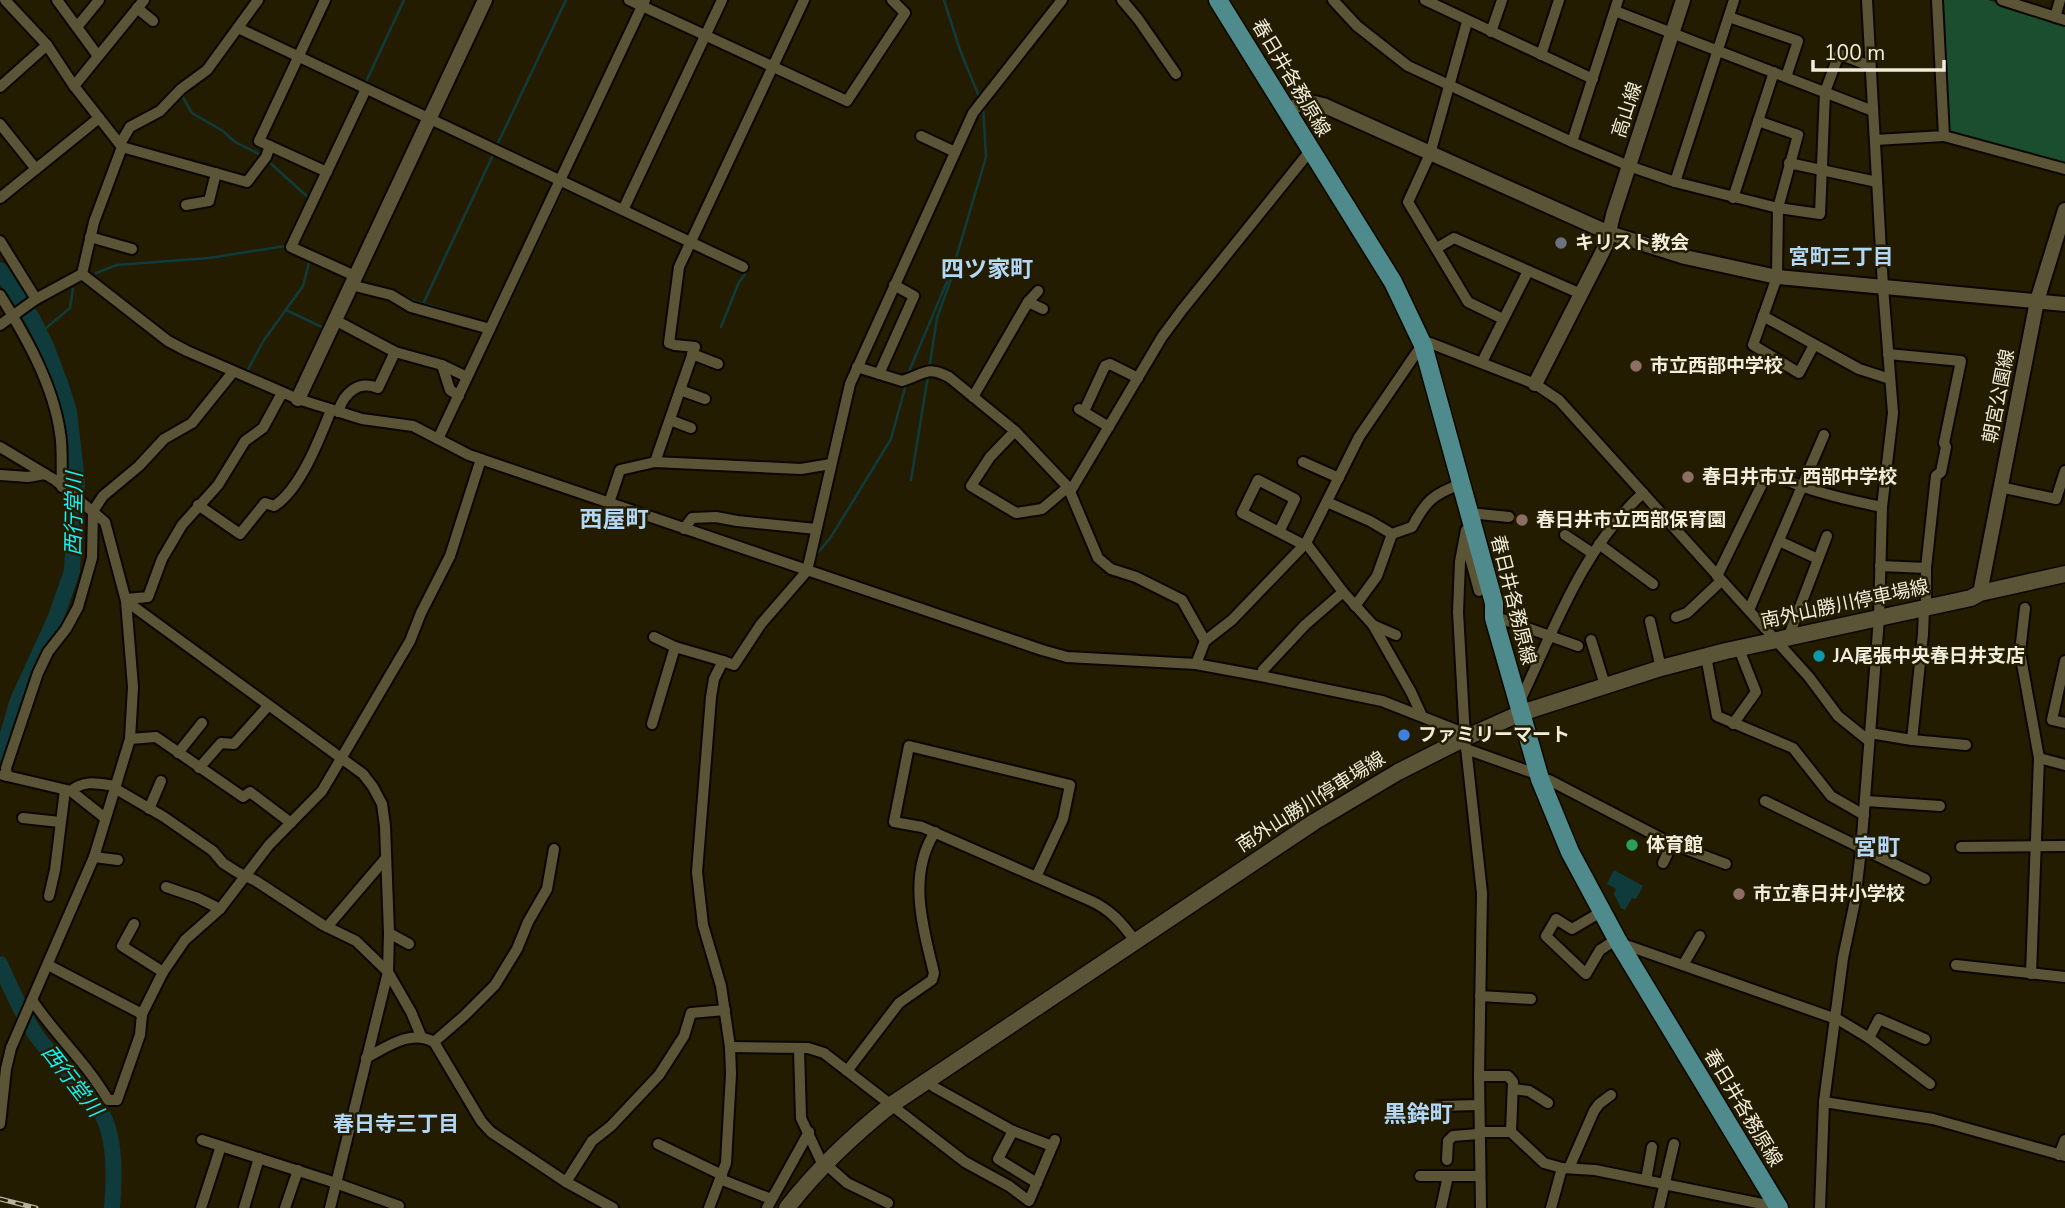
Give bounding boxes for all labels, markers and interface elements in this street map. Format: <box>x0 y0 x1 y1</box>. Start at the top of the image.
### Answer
street label: 春日井各務原線 <box>1246 14 1336 142</box>
scale bar <box>1813 28 1944 72</box>
text: 100 m <box>1824 39 1885 67</box>
street label: 高山線 <box>1606 79 1648 141</box>
place label: キリスト教会 <box>1575 230 1689 256</box>
marker: キリスト教会 <box>1553 235 1569 251</box>
district label: 宮町三丁目 <box>1789 243 1894 271</box>
district label: 四ツ家町 <box>941 254 1033 285</box>
street label: 朝宮公園線 <box>1977 347 2021 445</box>
place label: 市立西部中学校 <box>1650 353 1783 379</box>
marker: 市立西部中学校 <box>1628 358 1644 374</box>
place label: 春日井市立 西部中学校 <box>1702 464 1897 490</box>
marker: 春日井市立 西部中学校 <box>1680 469 1696 485</box>
water label: 西行堂川 <box>59 470 89 556</box>
district label: 西屋町 <box>580 504 649 535</box>
place label: 春日井市立西部保育園 <box>1536 507 1726 533</box>
marker: 春日井市立西部保育園 <box>1514 512 1530 528</box>
street label: 春日井各務原線 <box>1484 532 1542 668</box>
street label: 南外山勝川停車場線 <box>1759 574 1931 634</box>
place label: JA尾張中央春日井支店 <box>1832 643 2025 669</box>
marker: JA尾張中央春日井支店 <box>1811 648 1827 664</box>
place label: ファミリーマート <box>1418 722 1570 748</box>
marker: ファミリーマート <box>1396 727 1412 743</box>
street label: 南外山勝川停車場線 <box>1232 746 1390 858</box>
place label: 体育館 <box>1646 832 1703 858</box>
district label: 宮町 <box>1854 832 1900 863</box>
marker: 体育館 <box>1624 837 1640 853</box>
place label: 市立春日井小学校 <box>1753 881 1905 907</box>
marker: 市立春日井小学校 <box>1731 886 1747 902</box>
water label: 西行堂川 <box>35 1039 110 1124</box>
street label: 春日井各務原線 <box>1698 1044 1788 1172</box>
district label: 黒鉾町 <box>1384 1099 1453 1130</box>
district label: 春日寺三丁目 <box>333 1110 459 1138</box>

